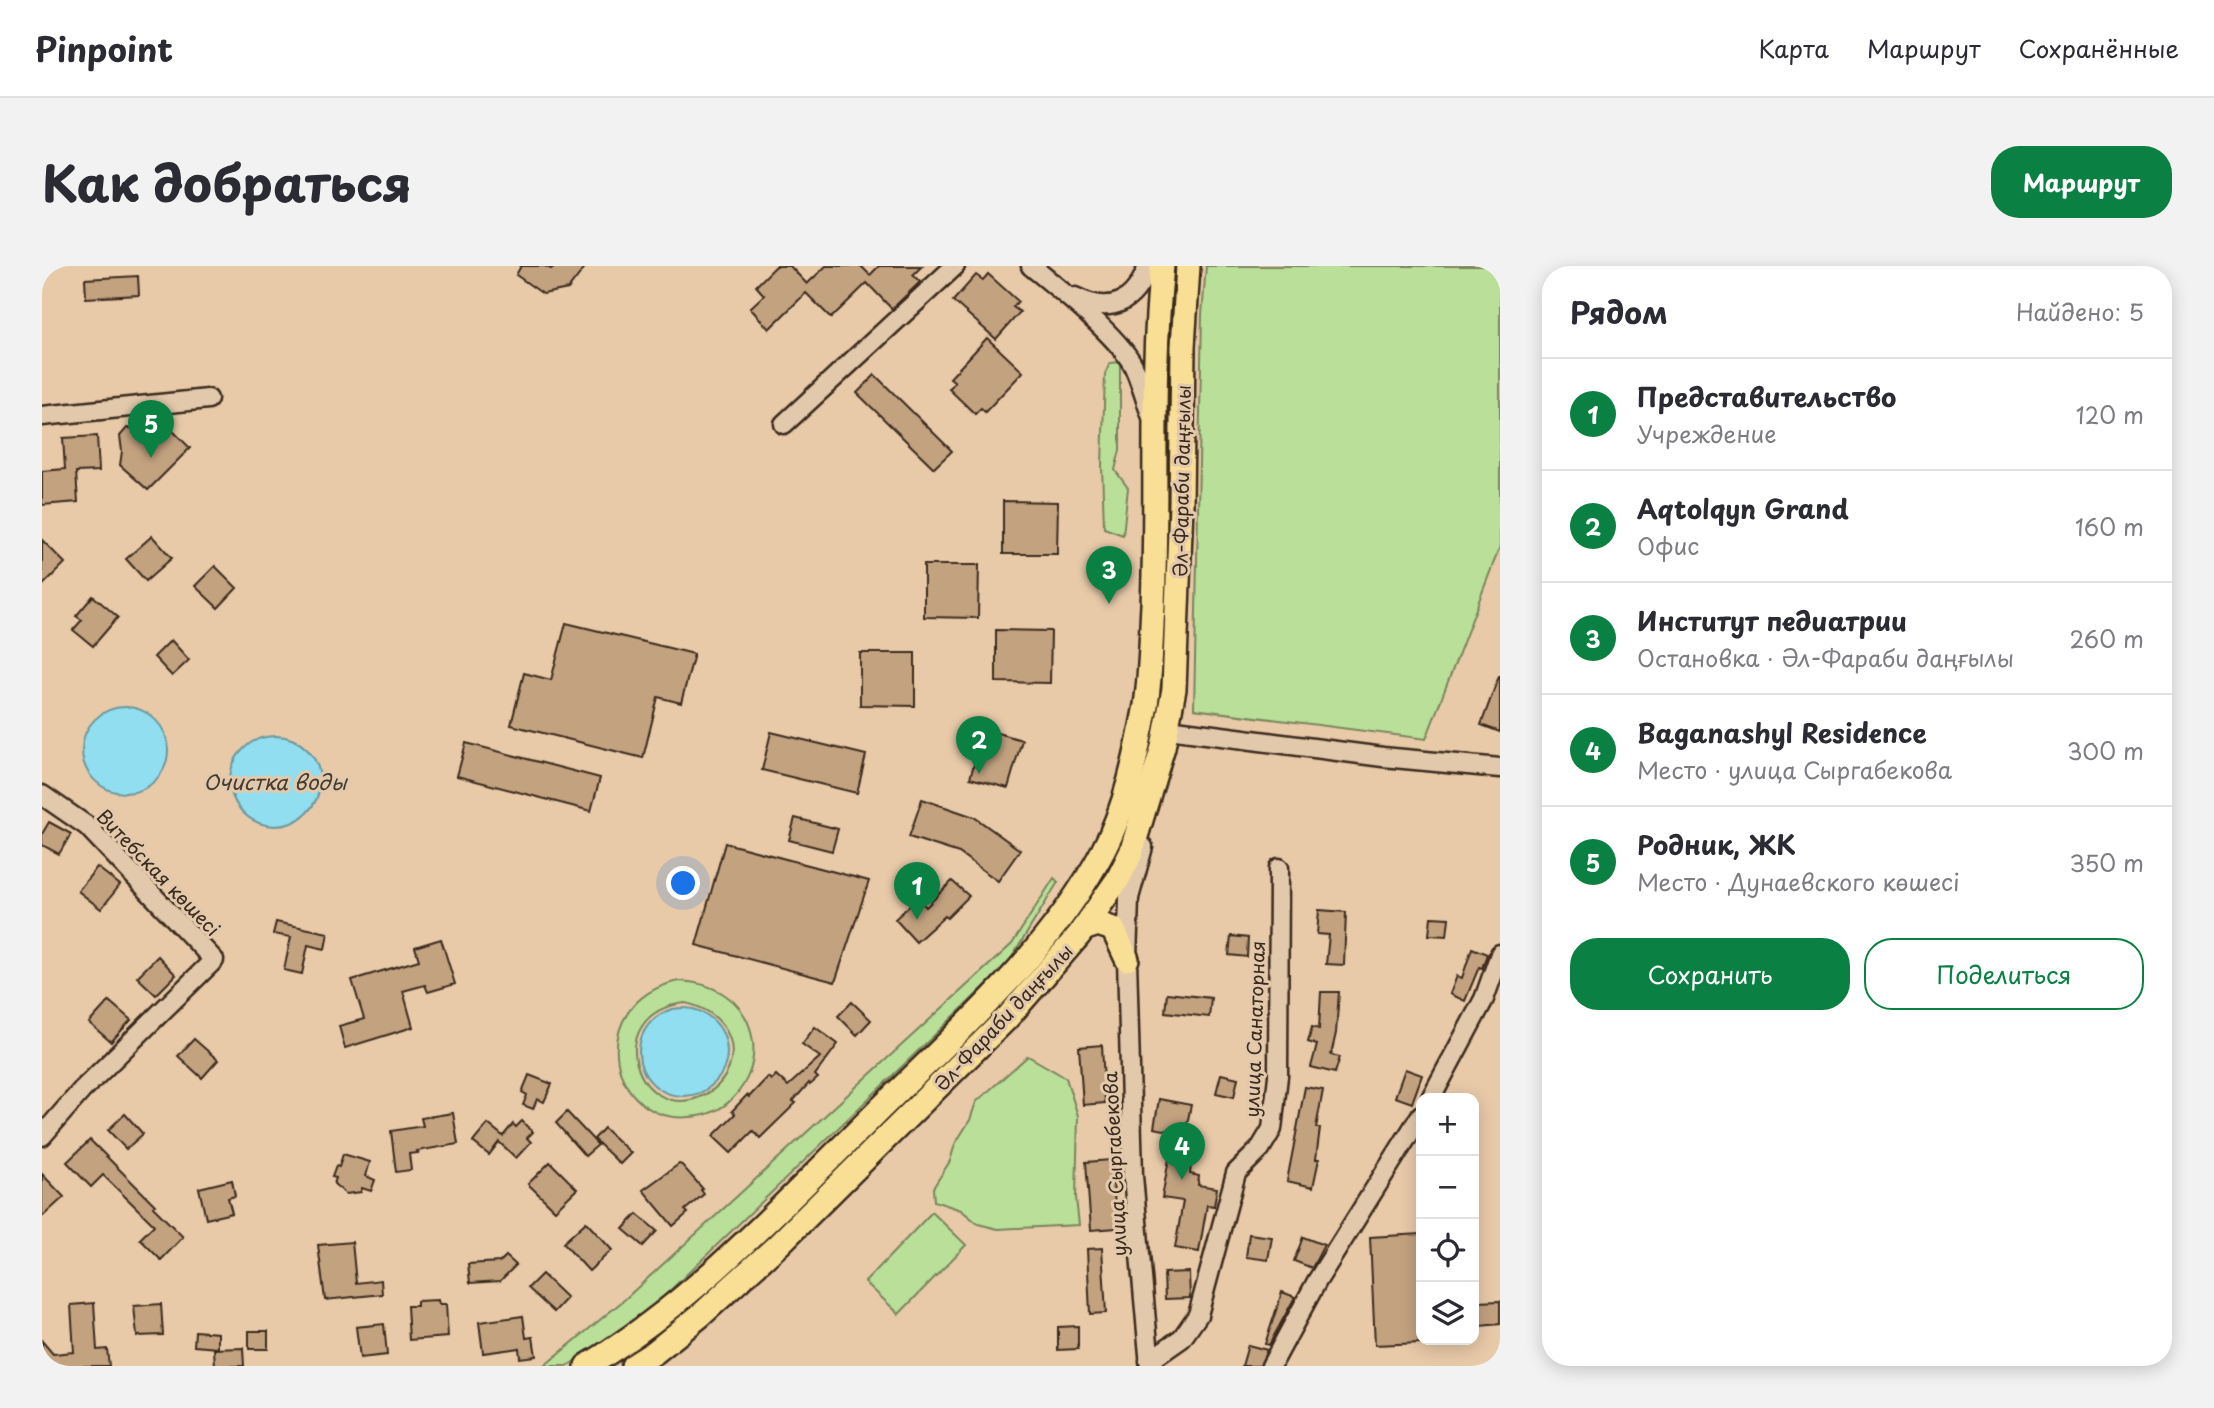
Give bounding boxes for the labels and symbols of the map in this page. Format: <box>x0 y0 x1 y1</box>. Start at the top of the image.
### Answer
street label: Әл-Фараби даңғылы <box>1165 385 1197 577</box>
pin: 5 <box>128 400 174 458</box>
pin: 3 <box>1086 546 1132 604</box>
pin: 2 <box>956 716 1002 774</box>
water label: Очистка воды <box>203 765 349 797</box>
street label: Витебская көшесі <box>91 802 227 942</box>
pin: 1 <box>894 862 940 920</box>
your location <box>666 866 700 900</box>
street label: Әл-Фараби даңғылы <box>927 937 1079 1097</box>
street label: улица Санаторная <box>1237 940 1271 1118</box>
street label: улица Сыргабекова <box>1095 1071 1133 1257</box>
pin: 4 <box>1159 1122 1205 1180</box>

